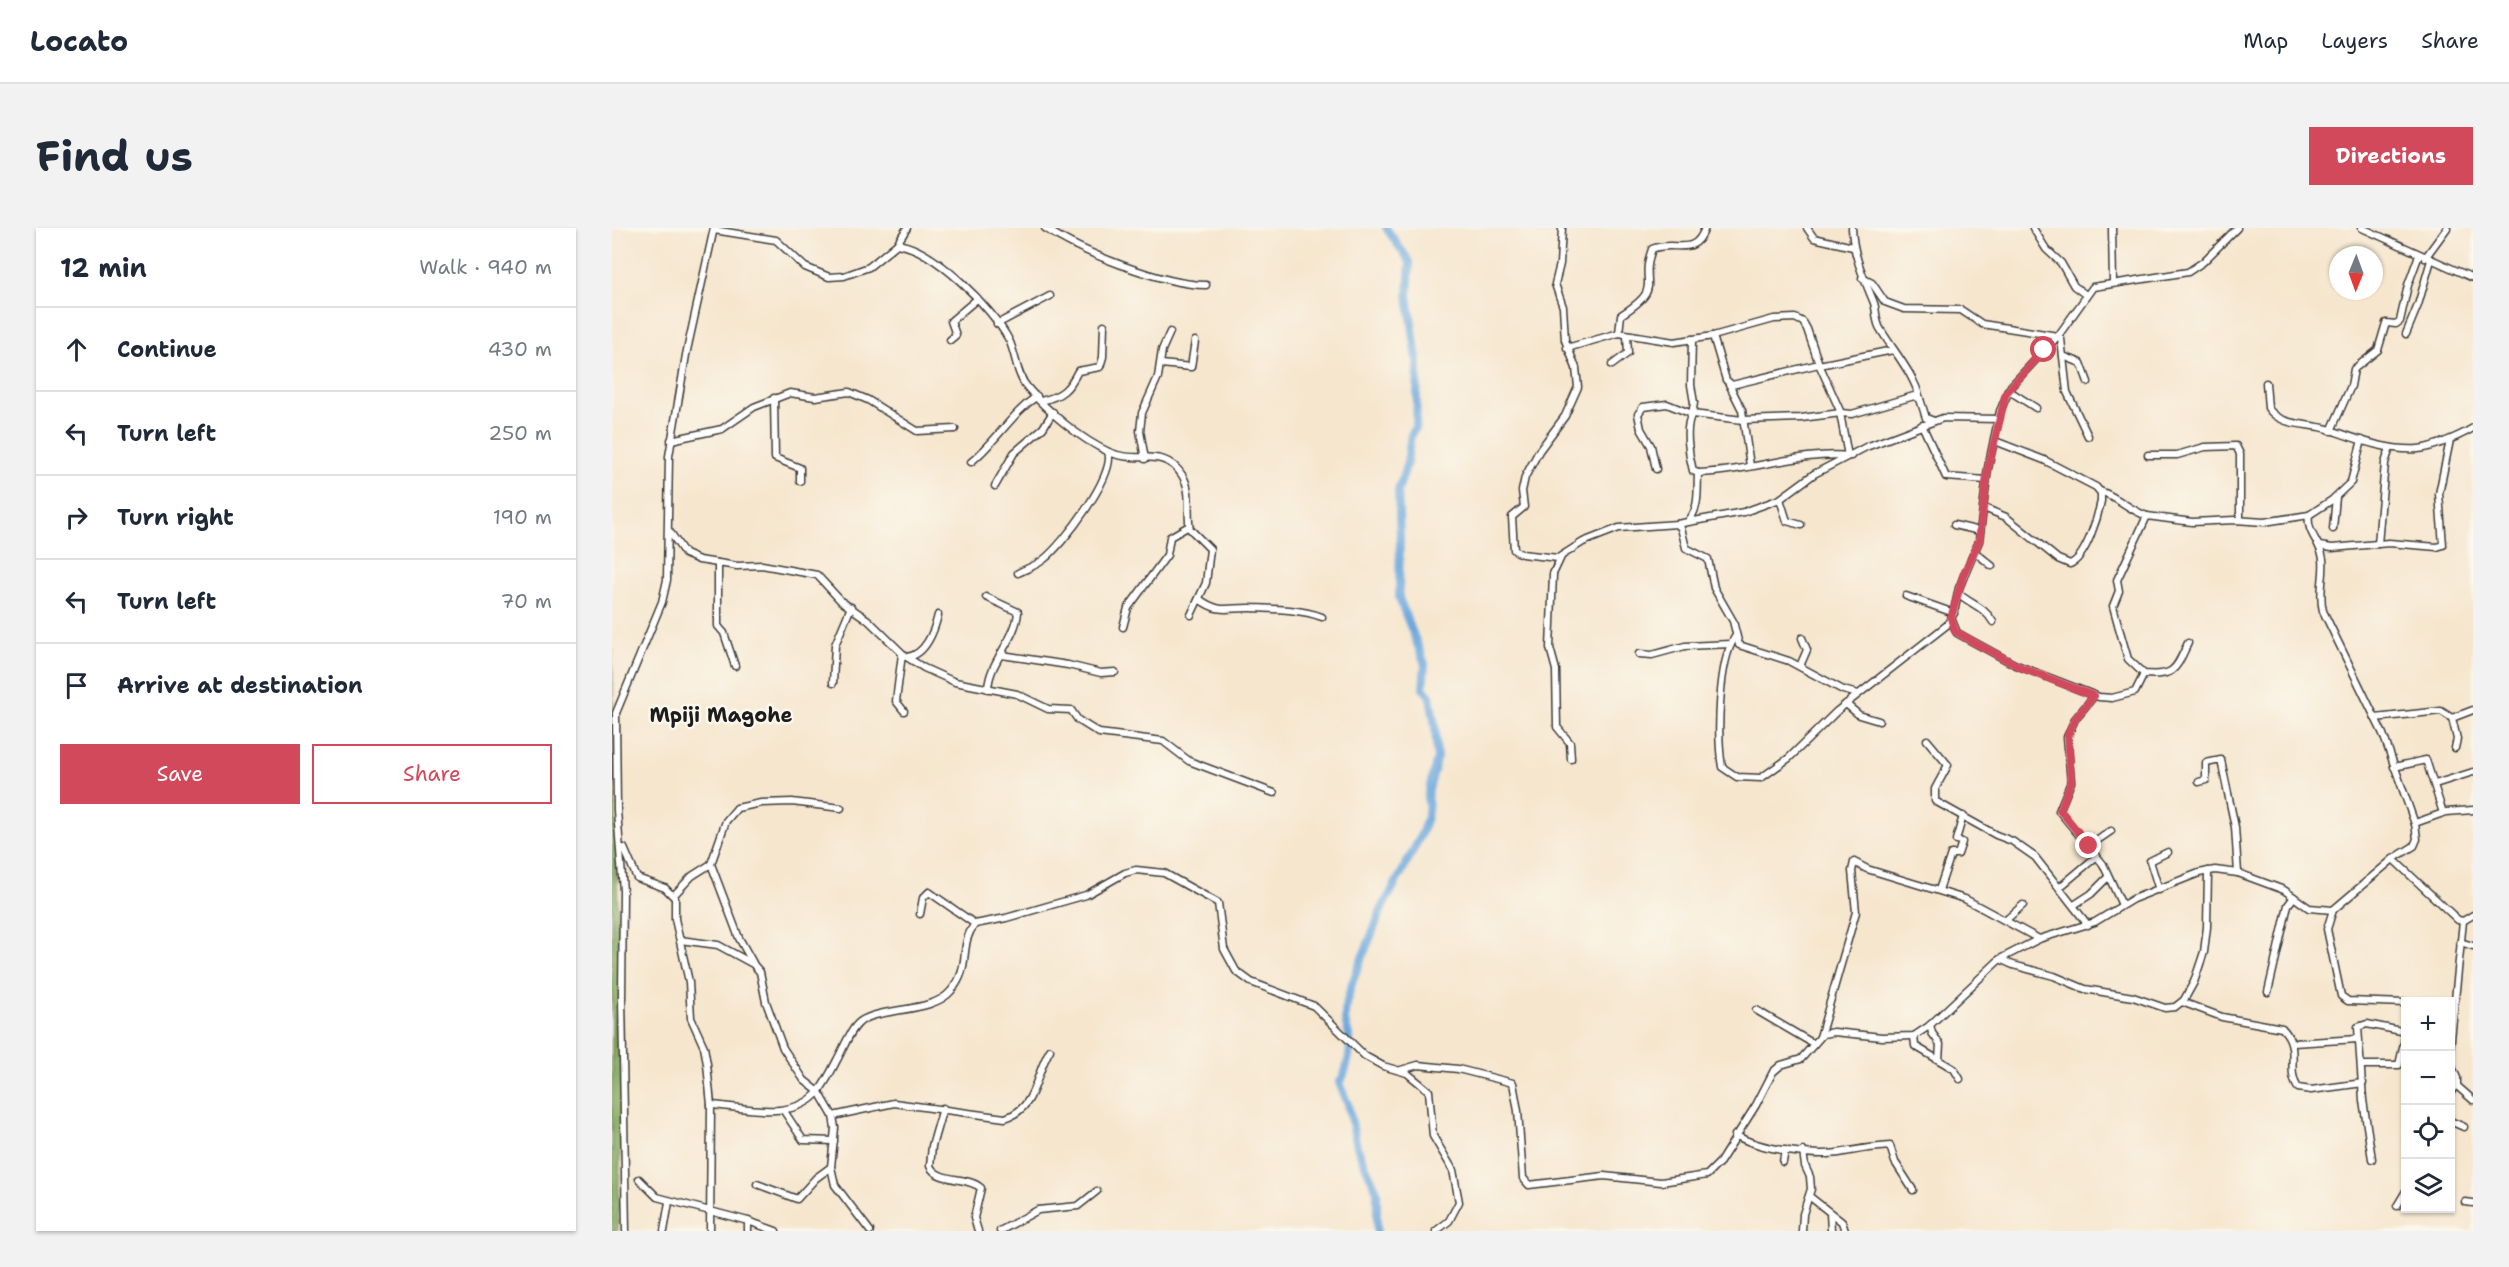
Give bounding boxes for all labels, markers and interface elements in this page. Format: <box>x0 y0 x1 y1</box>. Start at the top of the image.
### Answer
text: Locato <box>30 22 128 60</box>
text: Map <box>2243 27 2288 55</box>
text: Layers <box>2321 27 2388 55</box>
text: Share <box>2421 27 2479 55</box>
button: Directions <box>2309 127 2473 185</box>
text: Find us <box>36 128 193 184</box>
north arrow <box>2329 246 2383 300</box>
text: 12 min <box>60 250 147 285</box>
text: Walk · 940 m <box>419 254 552 280</box>
icon: ahead <box>60 333 93 366</box>
text: Continue <box>117 335 217 364</box>
text: 430 m <box>488 336 552 362</box>
route start <box>2030 336 2056 362</box>
icon: left <box>60 417 93 450</box>
text: Turn left <box>117 419 216 448</box>
text: 250 m <box>488 420 552 446</box>
icon: right <box>60 501 93 534</box>
text: Turn right <box>117 503 234 532</box>
text: 190 m <box>493 504 552 530</box>
icon: left <box>60 585 93 618</box>
text: Turn left <box>117 587 216 616</box>
text: 70 m <box>500 588 552 614</box>
icon: arrive <box>60 669 93 702</box>
text: Arrive at destination <box>117 671 363 700</box>
district label: Mpiji Magohe <box>649 702 793 728</box>
button: Save <box>60 744 300 804</box>
button: Share <box>312 744 552 804</box>
route end <box>2075 832 2101 858</box>
map controls <box>2401 997 2455 1213</box>
button: + <box>2401 997 2455 1051</box>
button: − <box>2401 1051 2455 1105</box>
button: locate <box>2401 1105 2455 1159</box>
button: layers <box>2401 1159 2455 1213</box>

